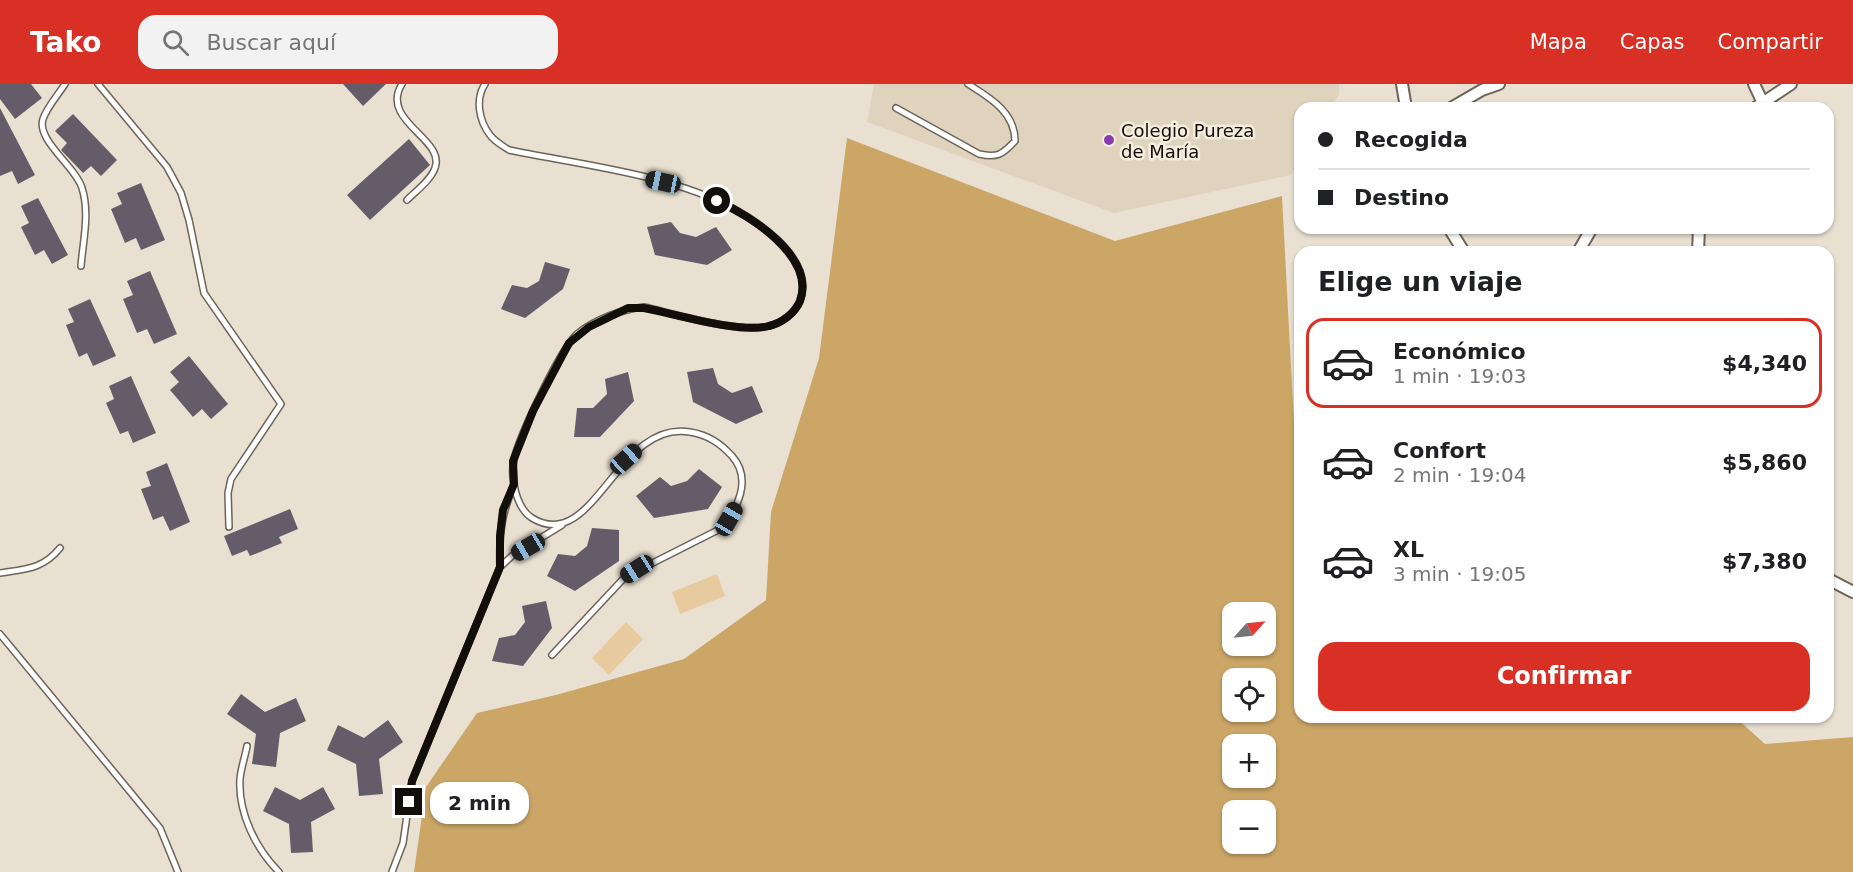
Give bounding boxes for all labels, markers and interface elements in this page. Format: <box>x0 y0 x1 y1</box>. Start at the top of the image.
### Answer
search box <box>138 15 558 69</box>
text: Tako <box>30 26 102 59</box>
icon: search <box>159 26 192 59</box>
text: Buscar aquí <box>207 30 336 55</box>
text: Mapa <box>1530 30 1587 54</box>
text: Capas <box>1620 30 1684 54</box>
text: Compartir <box>1717 30 1823 54</box>
place label: Colegio Pureza de María <box>1121 120 1254 162</box>
text: Recogida <box>1354 127 1468 152</box>
marker: Colegio Pureza de María <box>1102 133 1116 147</box>
car <box>644 169 682 195</box>
text: Destino <box>1354 185 1449 210</box>
route start <box>703 187 730 214</box>
text: Elige un viaje <box>1318 266 1522 297</box>
icon: car <box>1321 336 1375 390</box>
text: Económico <box>1393 339 1526 364</box>
text: $4,340 <box>1722 351 1807 376</box>
text: 1 min · 19:03 <box>1393 364 1527 388</box>
icon: car <box>1321 435 1375 489</box>
text: Confort <box>1393 438 1486 463</box>
car <box>607 440 645 478</box>
text: $5,860 <box>1722 450 1807 475</box>
text: 2 min · 19:04 <box>1393 463 1527 487</box>
car <box>712 499 746 539</box>
car <box>508 530 548 564</box>
icon: car <box>1321 534 1375 588</box>
text: XL <box>1393 537 1424 562</box>
text: $7,380 <box>1722 549 1807 574</box>
car <box>617 552 657 586</box>
text: 3 min · 19:05 <box>1393 562 1527 586</box>
north arrow <box>1222 602 1276 656</box>
map controls <box>1222 602 1276 854</box>
button: Confirmar <box>1318 642 1810 711</box>
button: locate <box>1222 668 1276 722</box>
button: + <box>1222 734 1276 788</box>
callout: 2 min <box>430 781 529 823</box>
route end <box>395 788 422 815</box>
text: 2 min <box>448 791 511 815</box>
button: − <box>1222 800 1276 854</box>

